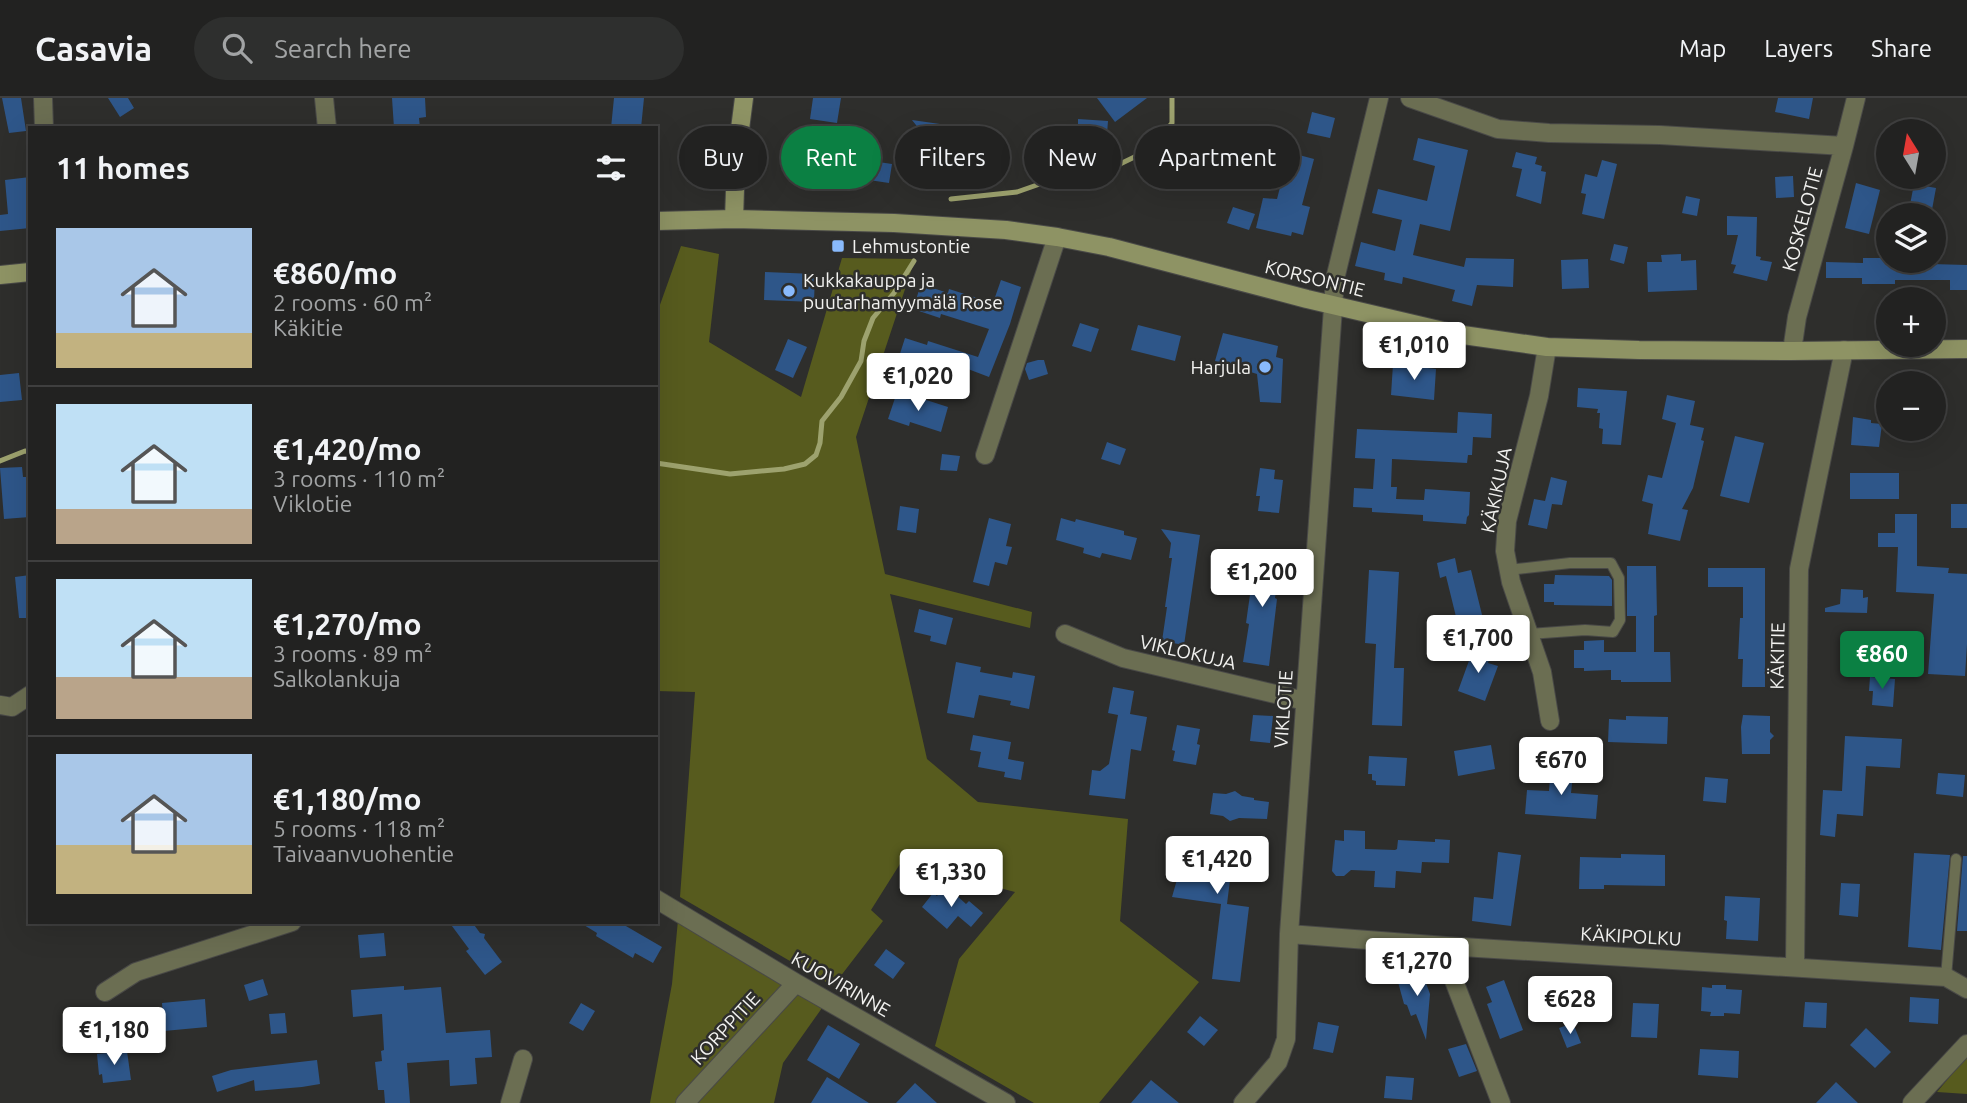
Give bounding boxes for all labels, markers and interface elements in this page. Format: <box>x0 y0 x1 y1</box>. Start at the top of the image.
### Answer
search box <box>194 17 684 80</box>
icon: search <box>218 29 256 67</box>
text: Casavia <box>35 30 152 67</box>
text: Search here <box>274 34 412 63</box>
text: Map <box>1679 35 1726 62</box>
text: Layers <box>1764 35 1833 62</box>
text: Share <box>1871 35 1932 62</box>
north arrow <box>1876 119 1946 189</box>
map controls <box>1876 119 1946 441</box>
chip: Buy <box>679 126 767 189</box>
chip: Rent <box>781 126 881 189</box>
chip: Filters <box>895 126 1010 189</box>
chip: New <box>1024 126 1121 189</box>
chip: Apartment <box>1135 126 1300 189</box>
icon: filters <box>592 149 630 187</box>
text: 11 homes <box>56 151 190 185</box>
street label: KOSKELOTIE <box>1777 164 1827 274</box>
button: layers <box>1876 203 1946 273</box>
place label: Lehmustontie <box>852 235 970 257</box>
marker: Lehmustontie <box>830 238 846 254</box>
street label: KORSONTIE <box>1263 255 1367 301</box>
icon: home <box>112 256 196 340</box>
text: €860/mo <box>273 256 397 290</box>
place label: Kukkakauppa ja puutarhamyymälä Rose <box>803 269 1003 313</box>
marker: Kukkakauppa ja puutarhamyymälä Rose <box>781 283 797 299</box>
button: + <box>1876 287 1946 357</box>
text: 2 rooms · 60 m² <box>273 290 432 315</box>
text: Käkitie <box>273 315 343 340</box>
pin: €1,010 <box>1357 322 1471 382</box>
text: €1,010 <box>1379 332 1449 357</box>
pin: €1,020 <box>861 354 975 413</box>
place label: Harjula <box>1191 356 1251 378</box>
marker: Harjula <box>1257 359 1273 375</box>
text: €1,020 <box>883 363 953 388</box>
button: − <box>1876 371 1946 441</box>
icon: home <box>112 432 196 516</box>
text: €1,420/mo <box>273 432 422 466</box>
street label: KÄKIKUJA <box>1476 444 1516 535</box>
text: 3 rooms · 110 m² <box>273 466 445 491</box>
text: Viklotie <box>273 491 352 516</box>
pin: €1,200 <box>1205 550 1319 609</box>
text: €1,200 <box>1227 559 1297 584</box>
icon: home <box>112 607 196 691</box>
text: €1,270/mo <box>273 607 422 641</box>
pin: €1,700 <box>1421 616 1535 675</box>
street label: KÄKITIE <box>1765 622 1789 690</box>
text: €1,700 <box>1443 625 1513 650</box>
street label: VIKLOKUJA <box>1138 630 1239 674</box>
pin: €860 <box>1841 632 1923 691</box>
text: 3 rooms · 89 m² <box>273 641 432 666</box>
text: €860 <box>1856 641 1908 666</box>
text: Salkolankuja <box>273 666 401 691</box>
street label: VIKLOTIE <box>1269 669 1297 749</box>
pin: €670 <box>1520 738 1602 797</box>
text: €670 <box>1535 747 1587 772</box>
icon: home <box>112 782 196 866</box>
text: €1,180/mo <box>273 782 422 816</box>
text: 5 rooms · 118 m² <box>273 816 445 841</box>
pin: €1,420 <box>1160 836 1274 896</box>
text: Taivaanvuohentie <box>273 841 454 866</box>
text: €1,420 <box>1182 846 1252 871</box>
pin: €1,330 <box>894 850 1008 909</box>
text: €1,330 <box>916 859 986 884</box>
street label: KÄKIPOLKU <box>1580 922 1682 950</box>
pin: €1,270 <box>1360 939 1474 998</box>
street label: KUOVIRINNE <box>788 947 894 1021</box>
text: €1,270 <box>1382 948 1452 973</box>
pin: €628 <box>1529 976 1611 1036</box>
text: €628 <box>1544 986 1596 1011</box>
street label: KORPPITIE <box>686 987 764 1069</box>
pin: €1,180 <box>57 1007 171 1067</box>
text: €1,180 <box>79 1017 149 1042</box>

